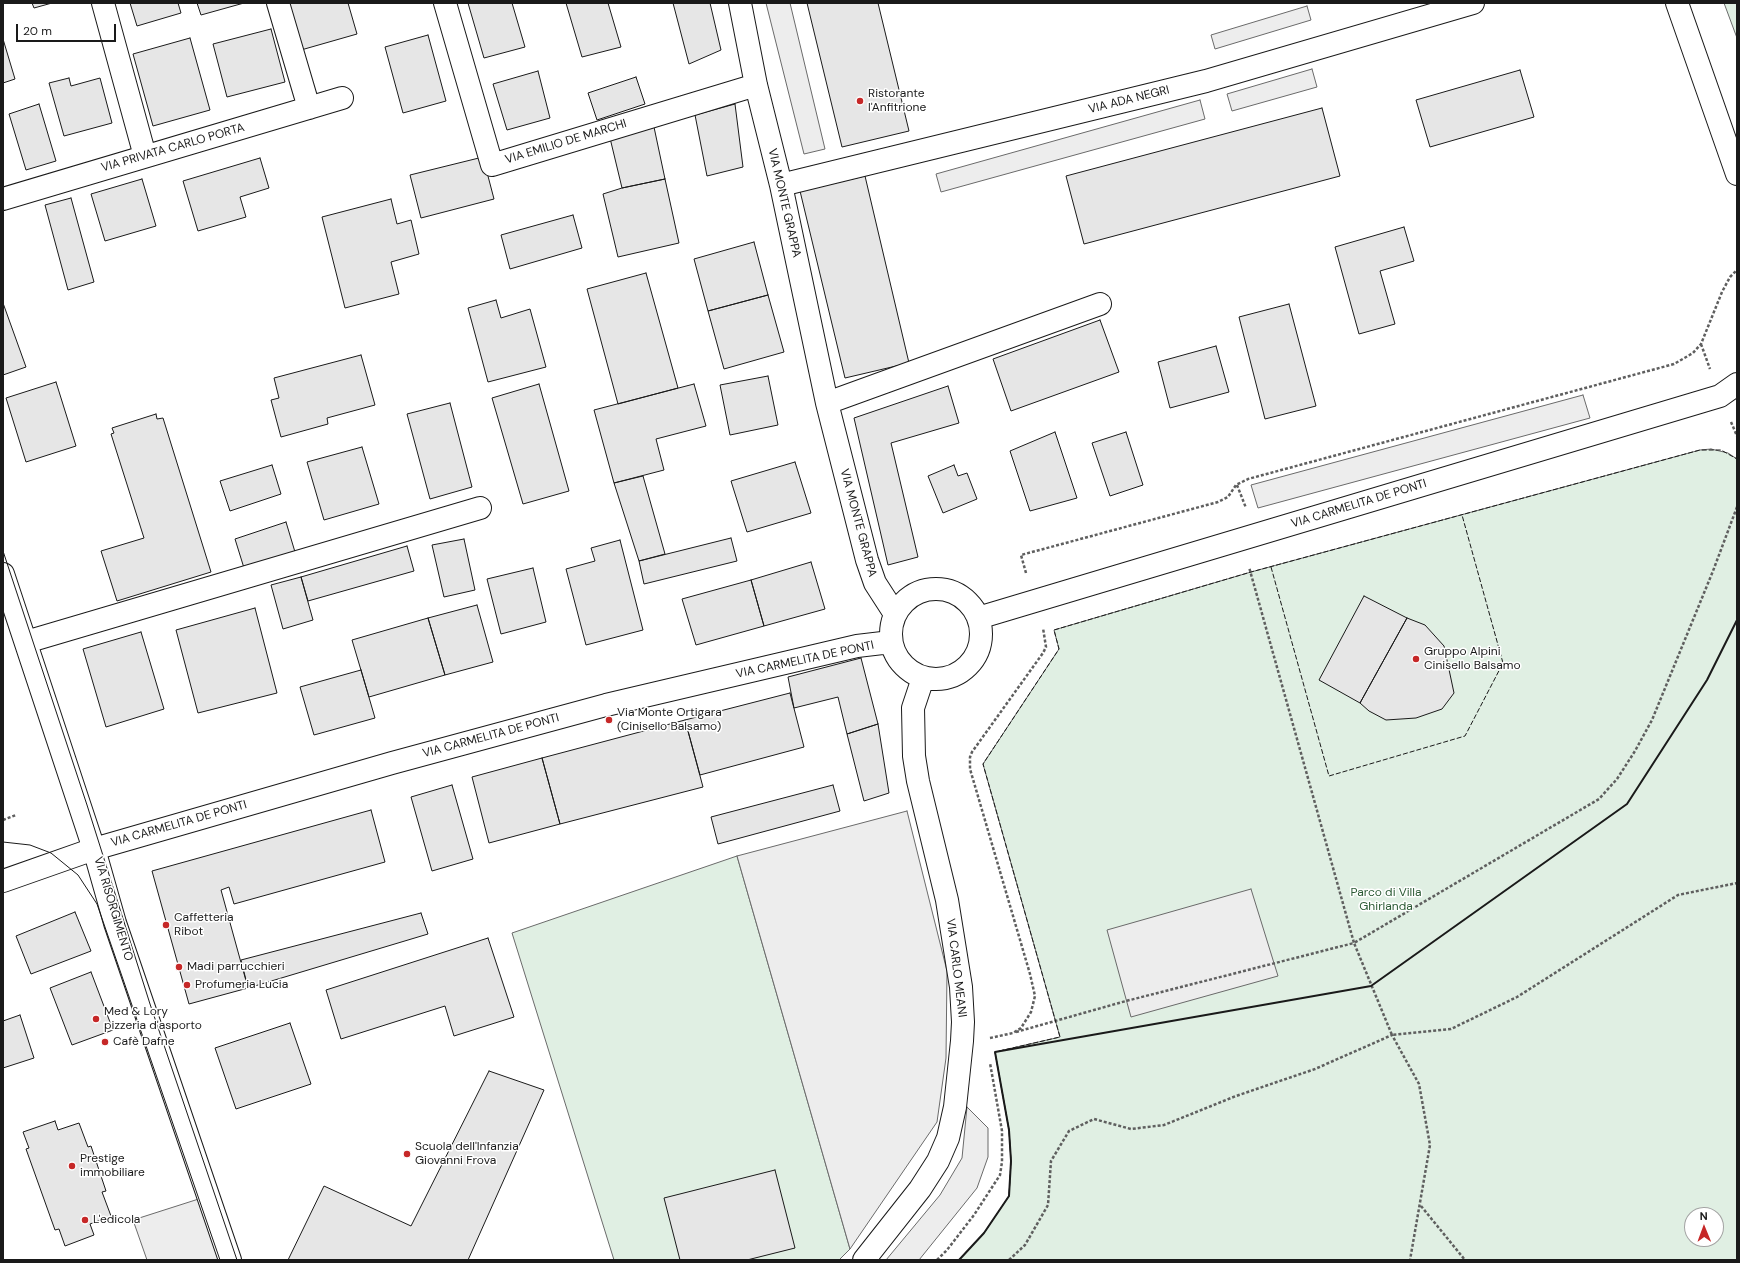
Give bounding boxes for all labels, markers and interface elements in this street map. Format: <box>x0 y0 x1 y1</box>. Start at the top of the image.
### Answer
scale bar <box>18 16 118 42</box>
text: 20 m <box>23 23 52 39</box>
street label: VIA ADA NEGRI <box>1087 83 1171 117</box>
place label: Ristorante l'Anfitrione <box>868 87 926 115</box>
marker: Ristorante l'Anfitrione <box>855 96 865 106</box>
street label: VIA EMILIO DE MARCHI <box>504 117 628 167</box>
street label: VIA PRIVATA CARLO PORTA <box>100 121 246 175</box>
street label: VIA MONTE GRAPPA <box>764 147 804 259</box>
street label: VIA MONTE GRAPPA <box>837 467 879 579</box>
street label: VIA CARMELITA DE PONTI <box>1290 477 1428 531</box>
street label: VIA CARMELITA DE PONTI <box>735 638 875 682</box>
place label: Gruppo Alpini Cinisello Balsamo <box>1424 645 1521 673</box>
marker: Gruppo Alpini Cinisello Balsamo <box>1411 654 1421 664</box>
place label: Via Monte Ortigara (Cinisello Balsamo) <box>617 706 722 734</box>
street label: VIA CARMELITA DE PONTI <box>421 711 561 761</box>
marker: Via Monte Ortigara (Cinisello Balsamo) <box>604 715 614 725</box>
street label: VIA CARMELITA DE PONTI <box>109 798 249 850</box>
street label: VIA RISORGIMENTO <box>90 855 136 963</box>
park label: Parco di Villa Ghirlanda <box>1351 886 1421 914</box>
place label: Caffetteria Ribot <box>174 911 234 939</box>
street label: VIA CARLO MEANI <box>943 918 969 1018</box>
marker: Caffetteria Ribot <box>161 920 171 930</box>
place label: Madi parrucchieri <box>187 960 285 974</box>
marker: Madi parrucchieri <box>174 962 184 972</box>
place label: Profumeria Lucia <box>195 978 288 992</box>
marker: Profumeria Lucia <box>182 980 192 990</box>
place label: Med & Lory pizzeria d'asporto <box>104 1005 202 1033</box>
marker: Med & Lory pizzeria d'asporto <box>91 1014 101 1024</box>
place label: Cafè Dafne <box>113 1035 175 1049</box>
marker: Cafè Dafne <box>100 1037 110 1047</box>
place label: Scuola dell'Infanzia Giovanni Frova <box>415 1140 519 1168</box>
marker: Scuola dell'Infanzia Giovanni Frova <box>402 1149 412 1159</box>
place label: Prestige immobiliare <box>80 1152 145 1180</box>
marker: Prestige immobiliare <box>67 1161 77 1171</box>
north arrow <box>1684 1207 1724 1247</box>
text: N <box>1700 1209 1708 1223</box>
place label: L'edicola <box>93 1213 140 1227</box>
marker: L'edicola <box>80 1215 90 1225</box>

